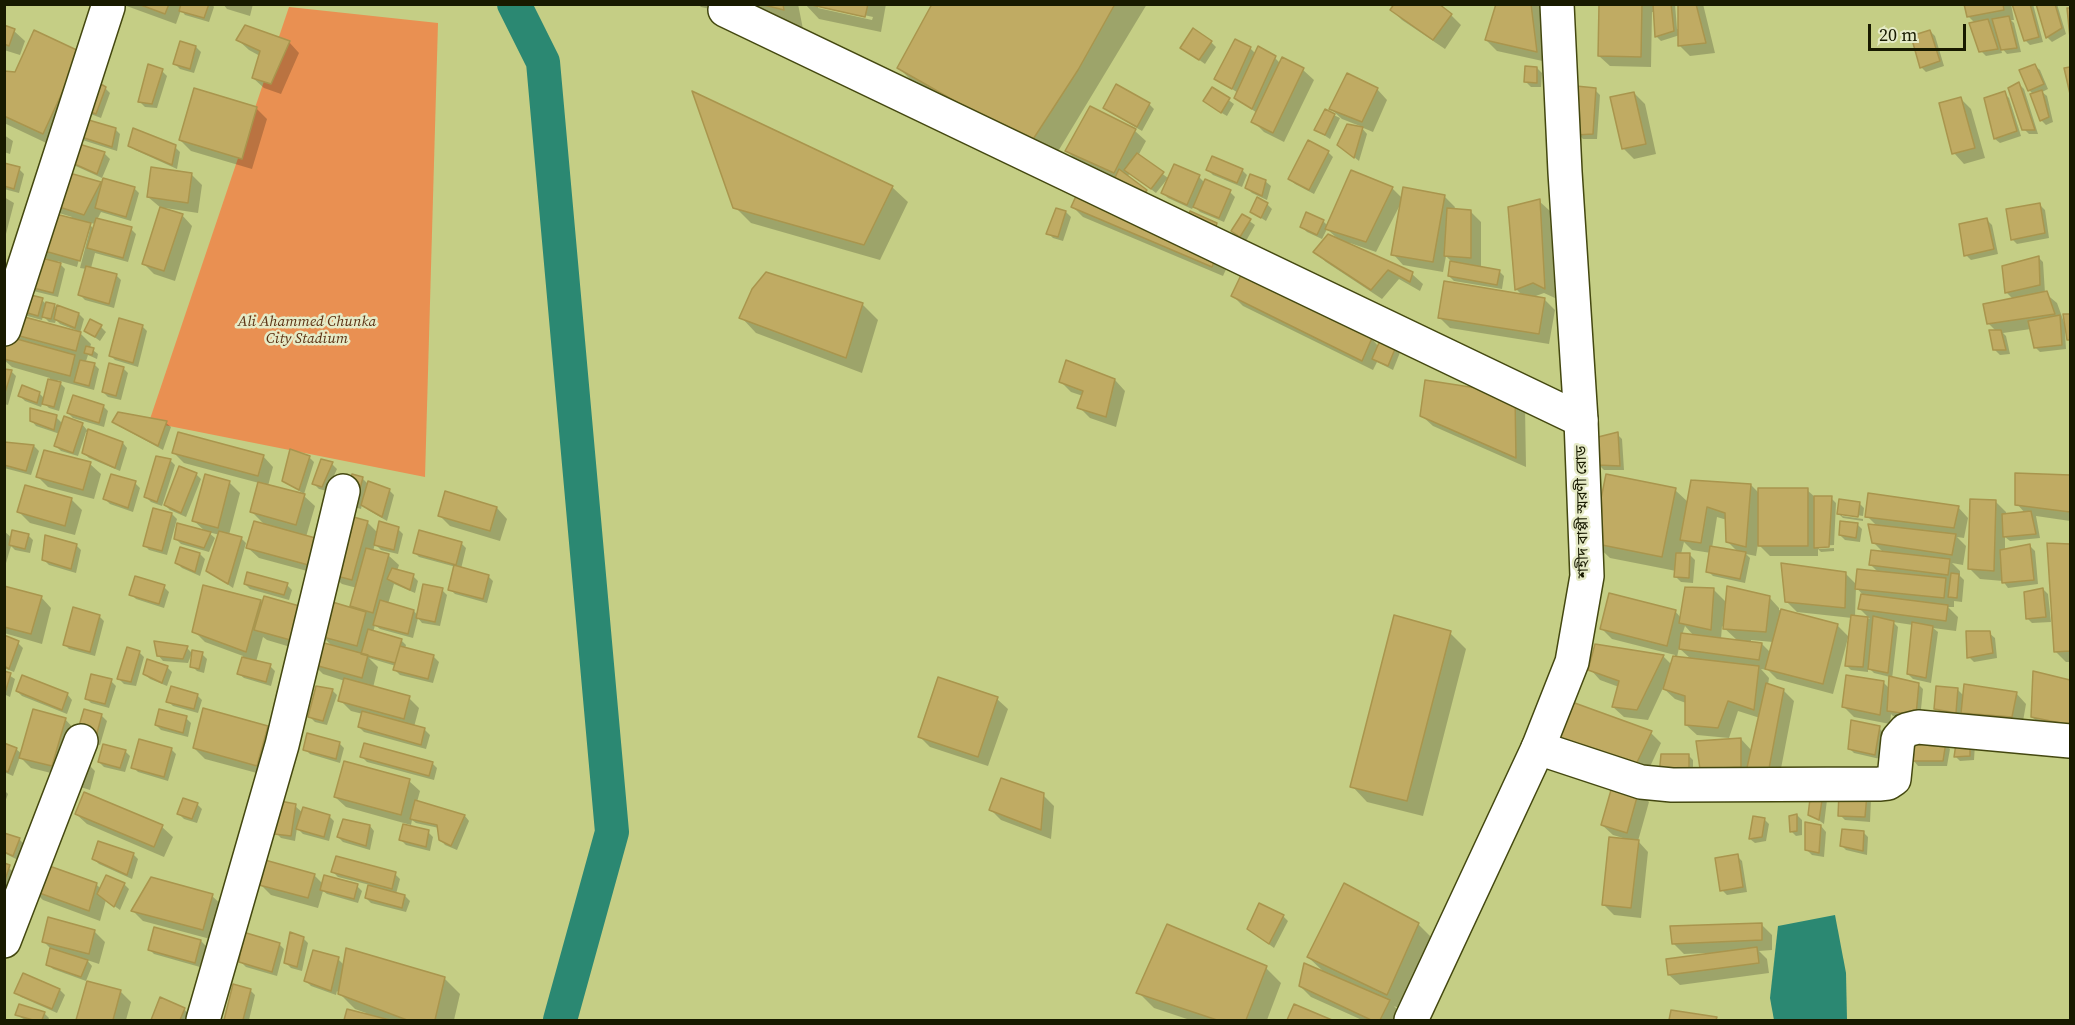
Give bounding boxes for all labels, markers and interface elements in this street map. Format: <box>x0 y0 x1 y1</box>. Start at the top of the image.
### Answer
scale bar <box>1871 12 1968 50</box>
text: 20 m <box>1879 22 1917 47</box>
park label: Ali Ahammed Chunka City Stadium <box>238 313 376 348</box>
street label: শহীদ বাপ্পী স্মরণী রোড <box>1573 446 1593 578</box>

